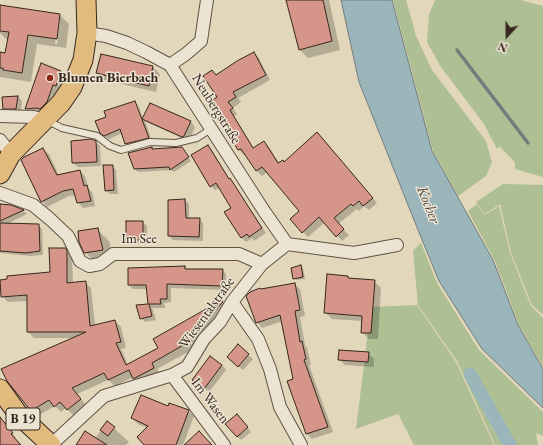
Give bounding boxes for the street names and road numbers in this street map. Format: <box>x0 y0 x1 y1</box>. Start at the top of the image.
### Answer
street label: Neubergstraße <box>188 71 244 147</box>
street label: Im See <box>121 231 157 247</box>
street label: Wiesentalstraße <box>176 274 238 352</box>
street label: Im Wasen <box>187 375 233 427</box>
road number: B 19 <box>6 408 40 430</box>

